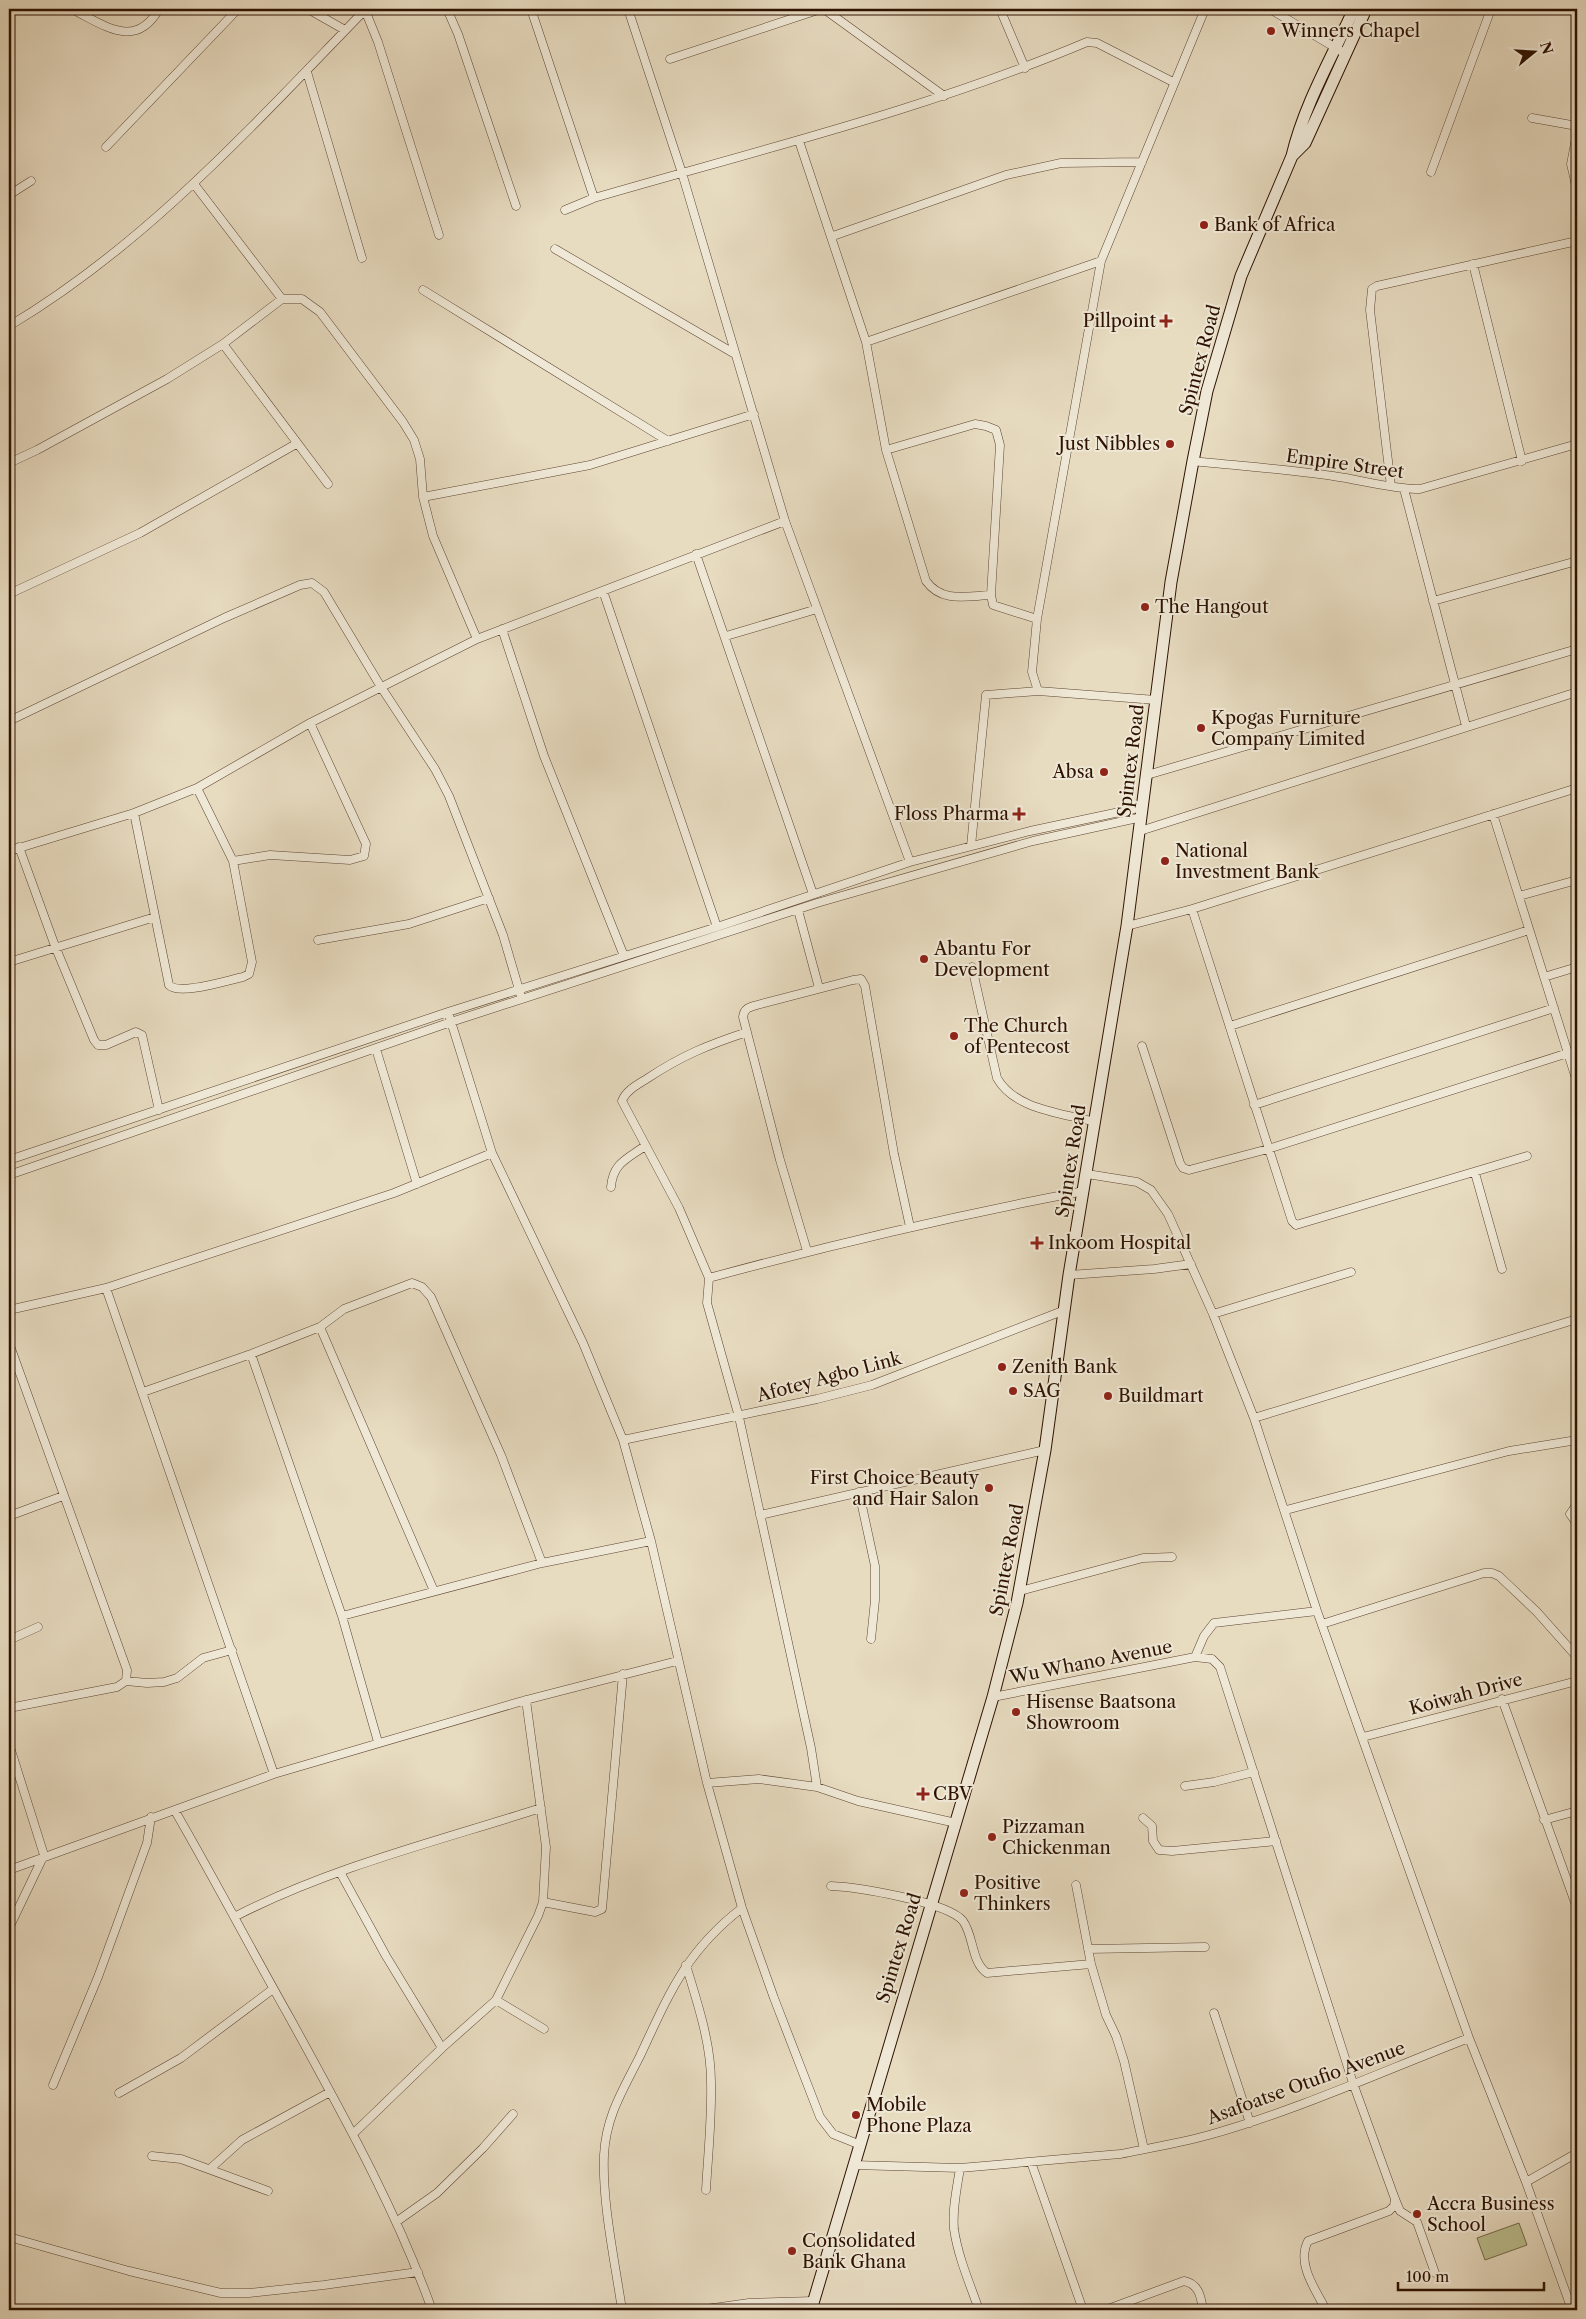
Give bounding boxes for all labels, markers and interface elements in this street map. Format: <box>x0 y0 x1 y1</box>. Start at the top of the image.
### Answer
place label: Winners Chapel <box>1280 20 1420 42</box>
marker: Winners Chapel <box>1265 25 1277 37</box>
north arrow <box>1508 28 1558 78</box>
text: N <box>1536 39 1557 57</box>
place label: Bank of Africa <box>1214 214 1336 236</box>
marker: Bank of Africa <box>1198 219 1210 231</box>
street label: Spintex Road <box>1175 302 1225 418</box>
place label: Pillpoint <box>1083 310 1157 332</box>
marker: Pillpoint <box>1160 315 1172 327</box>
place label: Just Nibbles <box>1056 433 1160 455</box>
marker: Just Nibbles <box>1164 438 1176 450</box>
street label: Empire Street <box>1285 445 1406 483</box>
place label: The Hangout <box>1155 596 1269 618</box>
marker: The Hangout <box>1139 601 1151 613</box>
street label: Spintex Road <box>1113 703 1149 819</box>
place label: Kpogas Furniture Company Limited <box>1211 707 1365 750</box>
marker: Kpogas Furniture Company Limited <box>1195 722 1207 734</box>
place label: Absa <box>1051 761 1094 783</box>
marker: Absa <box>1098 766 1110 778</box>
place label: Floss Pharma <box>894 803 1009 825</box>
marker: Floss Pharma <box>1013 808 1025 820</box>
place label: National Investment Bank <box>1175 840 1321 883</box>
marker: National Investment Bank <box>1159 855 1171 867</box>
place label: Abantu For Development <box>933 938 1050 981</box>
marker: Abantu For Development <box>918 953 930 965</box>
place label: The Church of Pentecost <box>964 1015 1071 1058</box>
marker: The Church of Pentecost <box>948 1030 960 1042</box>
street label: Spintex Road <box>1051 1103 1091 1219</box>
place label: Inkoom Hospital <box>1048 1232 1191 1254</box>
marker: Inkoom Hospital <box>1030 1236 1044 1250</box>
street label: Afotey Agbo Link <box>753 1347 905 1407</box>
place label: Zenith Bank <box>1012 1356 1119 1378</box>
marker: Zenith Bank <box>996 1361 1008 1373</box>
place label: SAG <box>1023 1380 1061 1402</box>
marker: SAG <box>1007 1385 1019 1397</box>
place label: Buildmart <box>1118 1385 1204 1407</box>
marker: Buildmart <box>1102 1390 1114 1402</box>
place label: First Choice Beauty and Hair Salon <box>810 1467 980 1510</box>
marker: First Choice Beauty and Hair Salon <box>983 1482 995 1494</box>
street label: Spintex Road <box>985 1502 1029 1618</box>
street label: Wu Whano Avenue <box>1007 1635 1174 1689</box>
street label: Koiwah Drive <box>1407 1668 1525 1720</box>
place label: Hisense Baatsona Showroom <box>1026 1691 1177 1734</box>
marker: Hisense Baatsona Showroom <box>1010 1706 1022 1718</box>
place label: CBV <box>933 1783 973 1805</box>
marker: CBV <box>917 1788 929 1800</box>
place label: Pizzaman Chickenman <box>1002 1816 1111 1859</box>
marker: Pizzaman Chickenman <box>986 1831 998 1843</box>
place label: Positive Thinkers <box>974 1872 1051 1915</box>
marker: Positive Thinkers <box>958 1887 970 1899</box>
street label: Spintex Road <box>872 1890 926 2006</box>
street label: Asafoatse Otufio Avenue <box>1203 2037 1408 2129</box>
place label: Mobile Phone Plaza <box>866 2094 972 2137</box>
marker: Mobile Phone Plaza <box>850 2109 862 2121</box>
place label: Accra Business School <box>1426 2193 1555 2236</box>
marker: Accra Business School <box>1411 2208 1423 2220</box>
place label: Consolidated Bank Ghana <box>802 2230 916 2273</box>
marker: Consolidated Bank Ghana <box>786 2245 798 2257</box>
scale bar <box>1398 2259 1545 2291</box>
text: 100 m <box>1406 2267 1449 2286</box>

